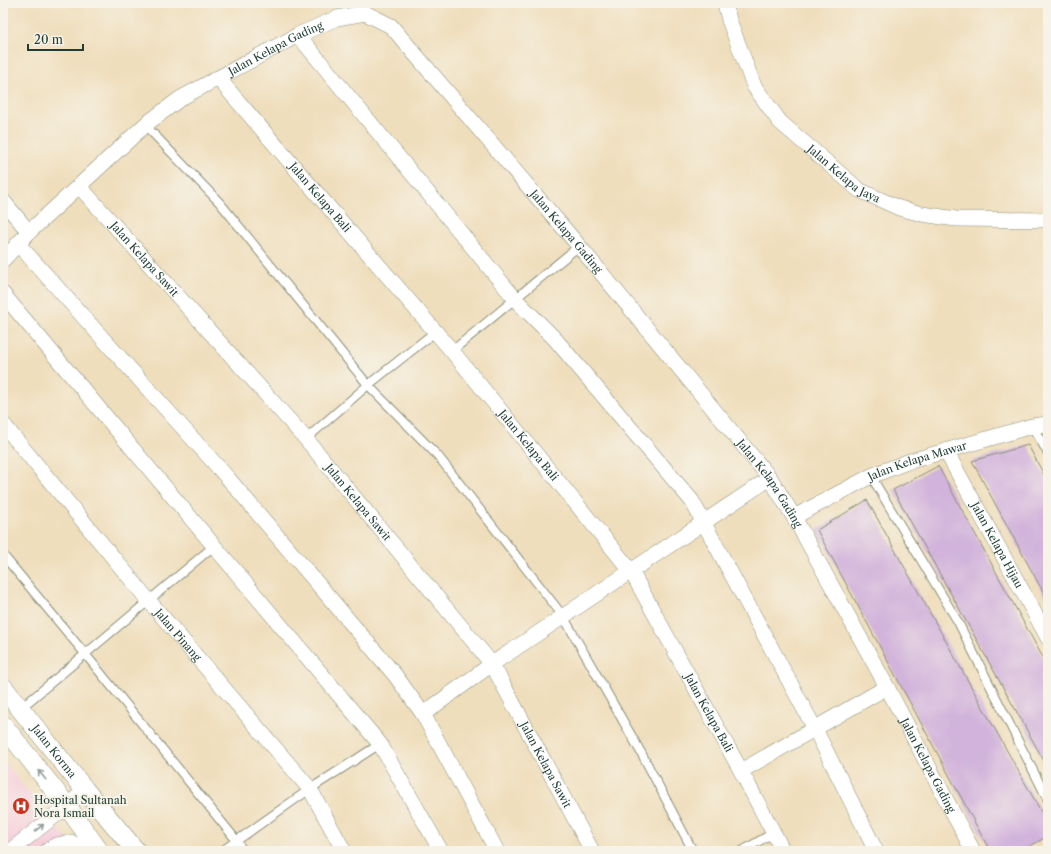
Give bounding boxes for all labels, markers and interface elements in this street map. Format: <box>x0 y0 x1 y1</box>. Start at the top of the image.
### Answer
street label: Jalan Kelapa Gading <box>224 18 325 79</box>
scale bar <box>28 26 83 52</box>
text: 20 m <box>34 32 63 47</box>
street label: Jalan Kelapa Jaya <box>803 140 883 206</box>
street label: Jalan Kelapa Bali <box>285 158 354 235</box>
street label: Jalan Kelapa Gading <box>526 185 606 276</box>
street label: Jalan Kelapa Sawit <box>106 217 182 299</box>
street label: Jalan Kelapa Bali <box>494 405 562 484</box>
street label: Jalan Kelapa Gading <box>733 435 805 530</box>
street label: Jalan Kelapa Mawar <box>863 438 969 484</box>
street label: Jalan Kelapa Sawit <box>321 459 394 544</box>
street label: Jalan Kelapa Hijau <box>967 498 1026 591</box>
street label: Jalan Pinang <box>150 604 204 664</box>
street label: Jalan Kelapa Bali <box>681 669 737 755</box>
street label: Jalan Kelapa Gading <box>897 714 959 815</box>
street label: Jalan Kelapa Sawit <box>516 717 575 810</box>
street label: Jalan Korma <box>27 720 80 781</box>
one-way arrow <box>38 769 47 780</box>
place label: Hospital Sultanah Nora Ismail <box>34 793 127 820</box>
hospital icon: Hospital Sultanah Nora Ismail <box>11 796 31 816</box>
one-way arrow <box>33 824 44 833</box>

